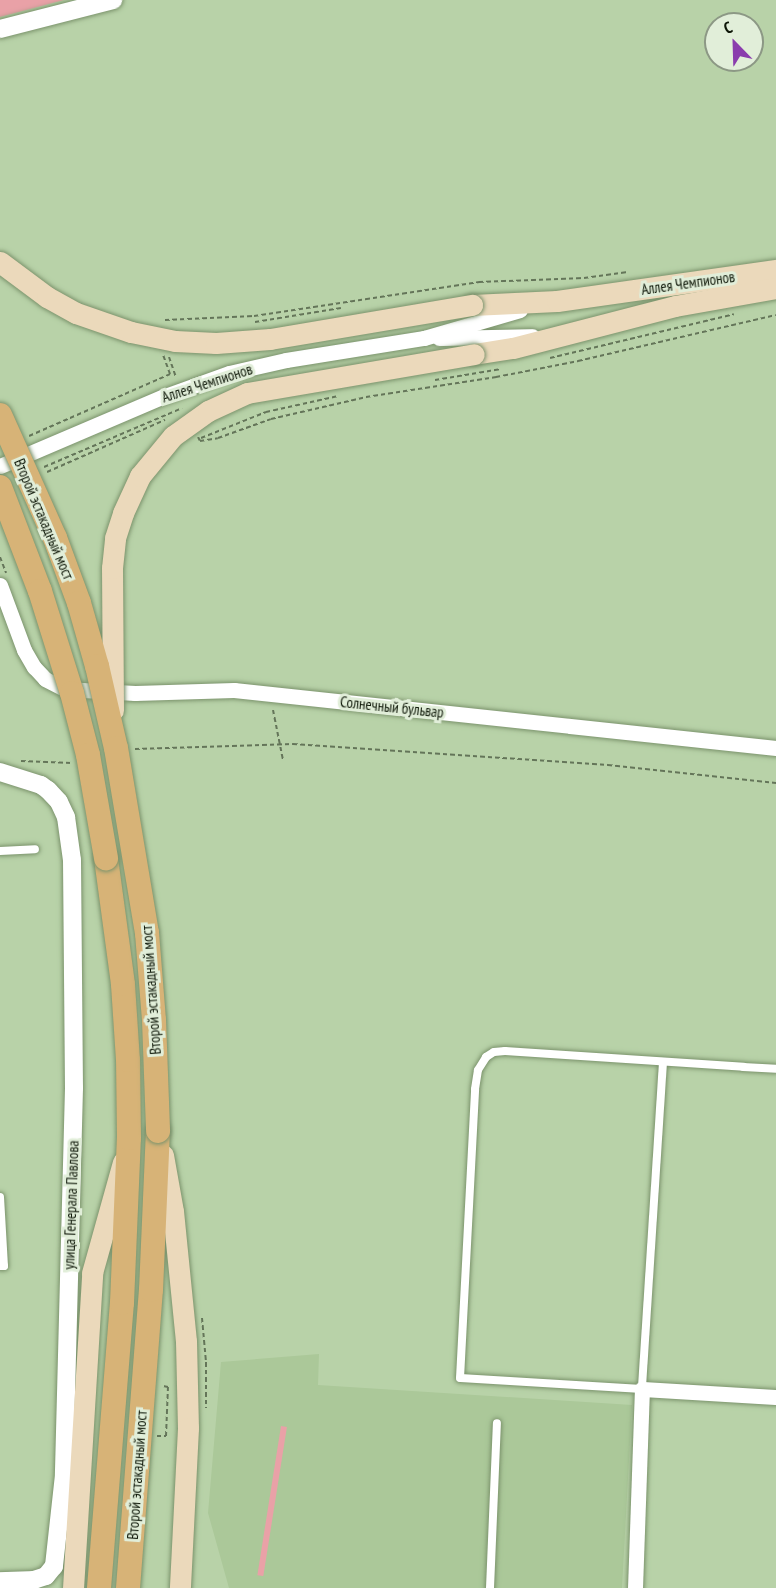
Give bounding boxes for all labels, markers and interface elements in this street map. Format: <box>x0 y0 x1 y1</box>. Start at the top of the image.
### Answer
north arrow <box>704 12 764 72</box>
text: С <box>720 17 735 38</box>
street label: Аллея Чемпионов <box>640 268 736 298</box>
street label: Аллея Чемпионов <box>159 360 255 406</box>
street label: Второй эстакадный мост <box>10 456 78 582</box>
street label: Солнечный бульвар <box>339 693 445 721</box>
street label: Второй эстакадный мост <box>138 925 164 1055</box>
street label: улица Генерала Павлова <box>60 1140 82 1270</box>
street label: Второй эстакадный мост <box>124 1410 150 1540</box>

